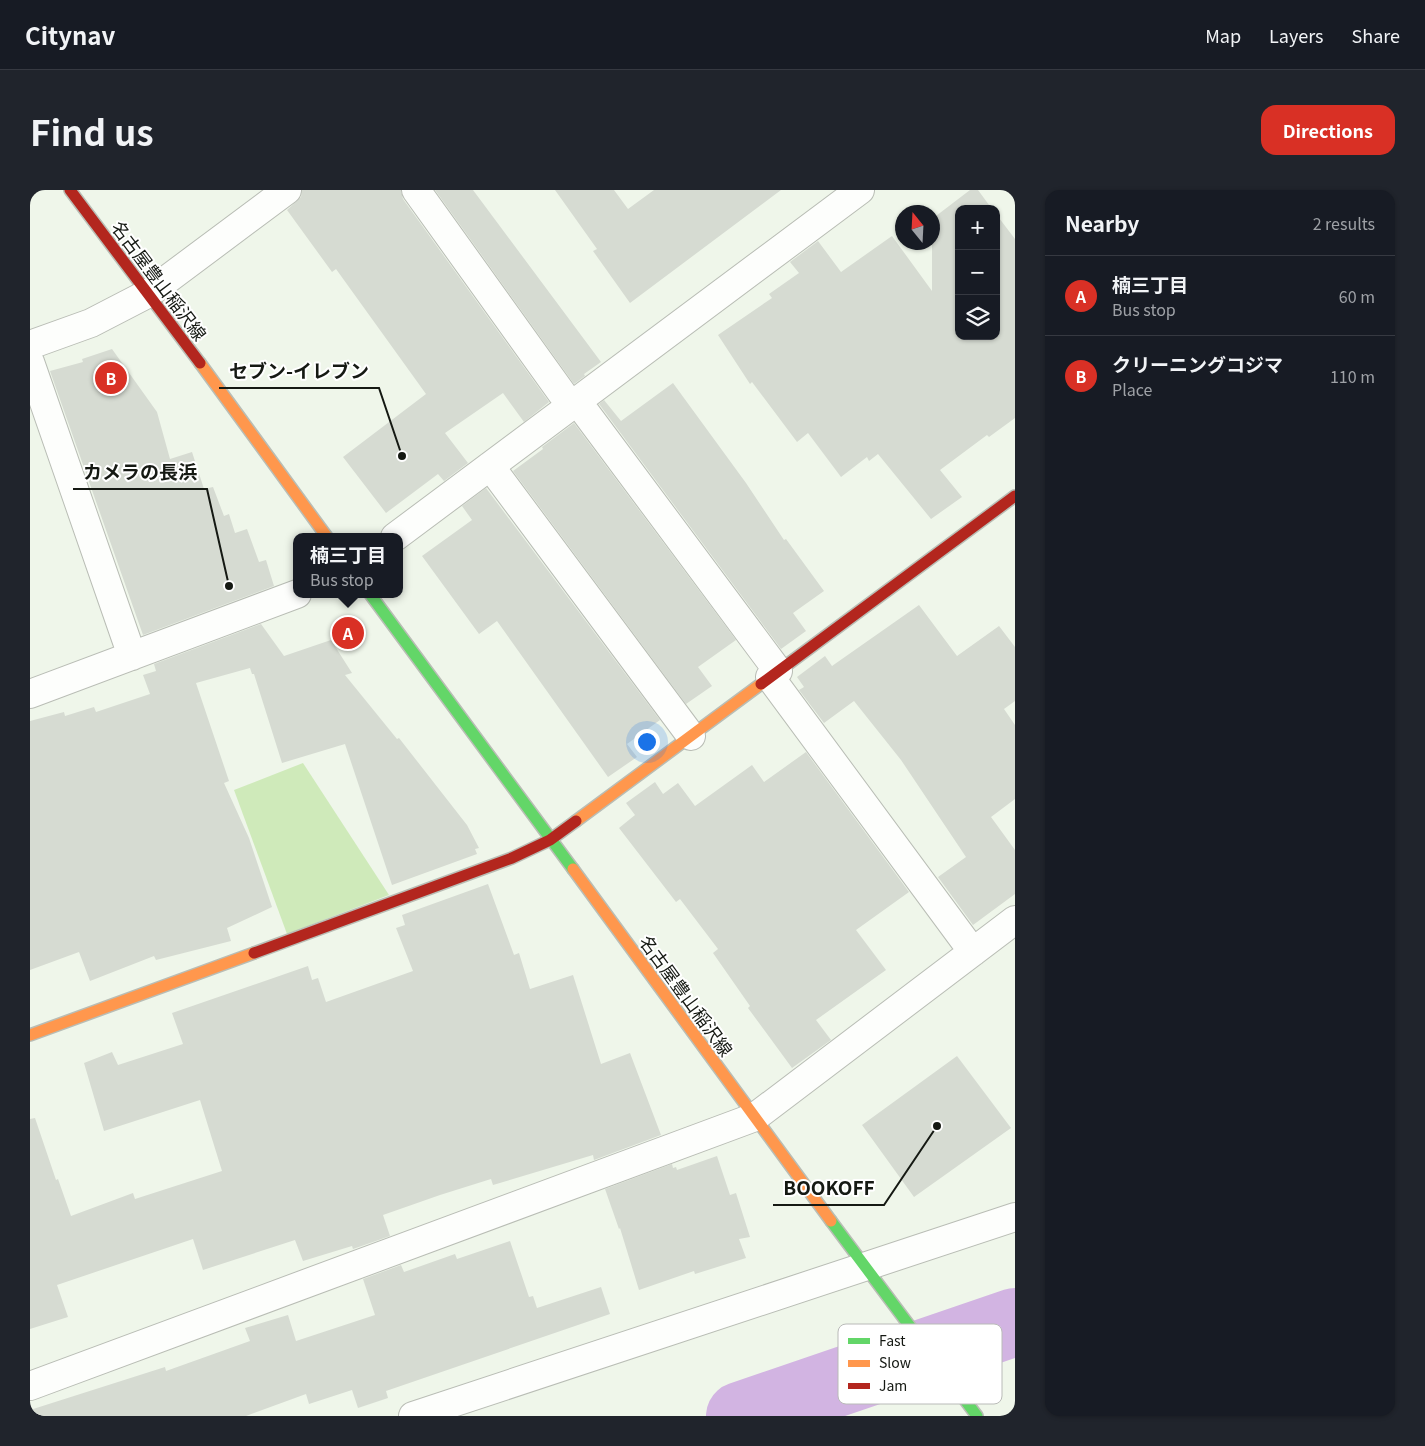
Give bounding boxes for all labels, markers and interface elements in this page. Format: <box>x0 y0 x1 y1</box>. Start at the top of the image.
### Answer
text: Citynav <box>25 17 115 52</box>
text: Map <box>1205 22 1241 48</box>
text: Layers <box>1269 22 1324 48</box>
text: Share <box>1352 22 1400 48</box>
text: Find us <box>30 105 154 156</box>
button: Directions <box>1261 105 1395 155</box>
north arrow <box>895 205 940 250</box>
map controls <box>955 205 1000 340</box>
button: + <box>955 205 1000 250</box>
text: Nearby <box>1065 208 1139 238</box>
text: 2 results <box>1313 211 1375 235</box>
street label: 名古屋豊山稲沢線 <box>106 215 214 345</box>
button: − <box>955 250 1000 295</box>
text: 楠三丁目 <box>1112 270 1188 297</box>
text: A <box>1076 284 1086 308</box>
text: 60 m <box>1339 284 1375 308</box>
button: layers <box>955 295 1000 340</box>
text: Bus stop <box>1112 297 1176 321</box>
text: クリーニングコジマ <box>1112 350 1283 377</box>
callout: セブン-イレブン <box>219 354 379 388</box>
text: セブン-イレブン <box>229 356 369 383</box>
pin: B <box>95 359 127 397</box>
text: B <box>1076 364 1086 388</box>
text: 110 m <box>1330 364 1375 388</box>
text: Place <box>1112 377 1152 401</box>
callout: カメラの長浜 <box>73 455 207 489</box>
text: カメラの長浜 <box>83 457 197 484</box>
popup <box>293 533 403 598</box>
text: 楠三丁目 <box>310 540 386 567</box>
text: Bus stop <box>310 567 374 591</box>
pin: A <box>332 614 364 652</box>
your location <box>634 729 660 755</box>
street label: 名古屋豊山稲沢線 <box>634 929 740 1061</box>
callout: BOOKOFF <box>773 1171 884 1205</box>
text: BOOKOFF <box>783 1173 875 1200</box>
legend <box>838 1324 1002 1404</box>
text: Fast <box>879 1330 906 1350</box>
text: Slow <box>879 1352 911 1372</box>
text: Jam <box>879 1375 907 1395</box>

